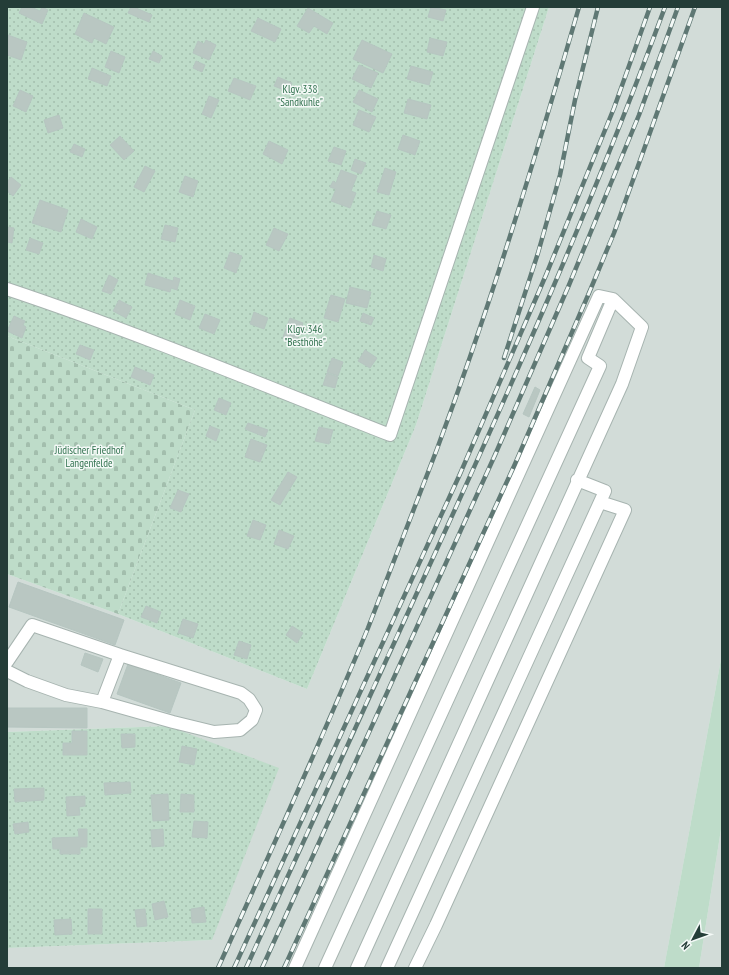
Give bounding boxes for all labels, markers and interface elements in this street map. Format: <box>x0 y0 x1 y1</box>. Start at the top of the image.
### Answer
park label: Klgv. 338 "Sandkuhle" <box>277 82 323 109</box>
park label: Klgv. 346 "Besthöhe" <box>284 322 326 349</box>
park label: Jüdischer Friedhof Langenfelde <box>54 443 124 470</box>
north arrow <box>673 919 713 959</box>
text: N <box>678 939 693 952</box>

